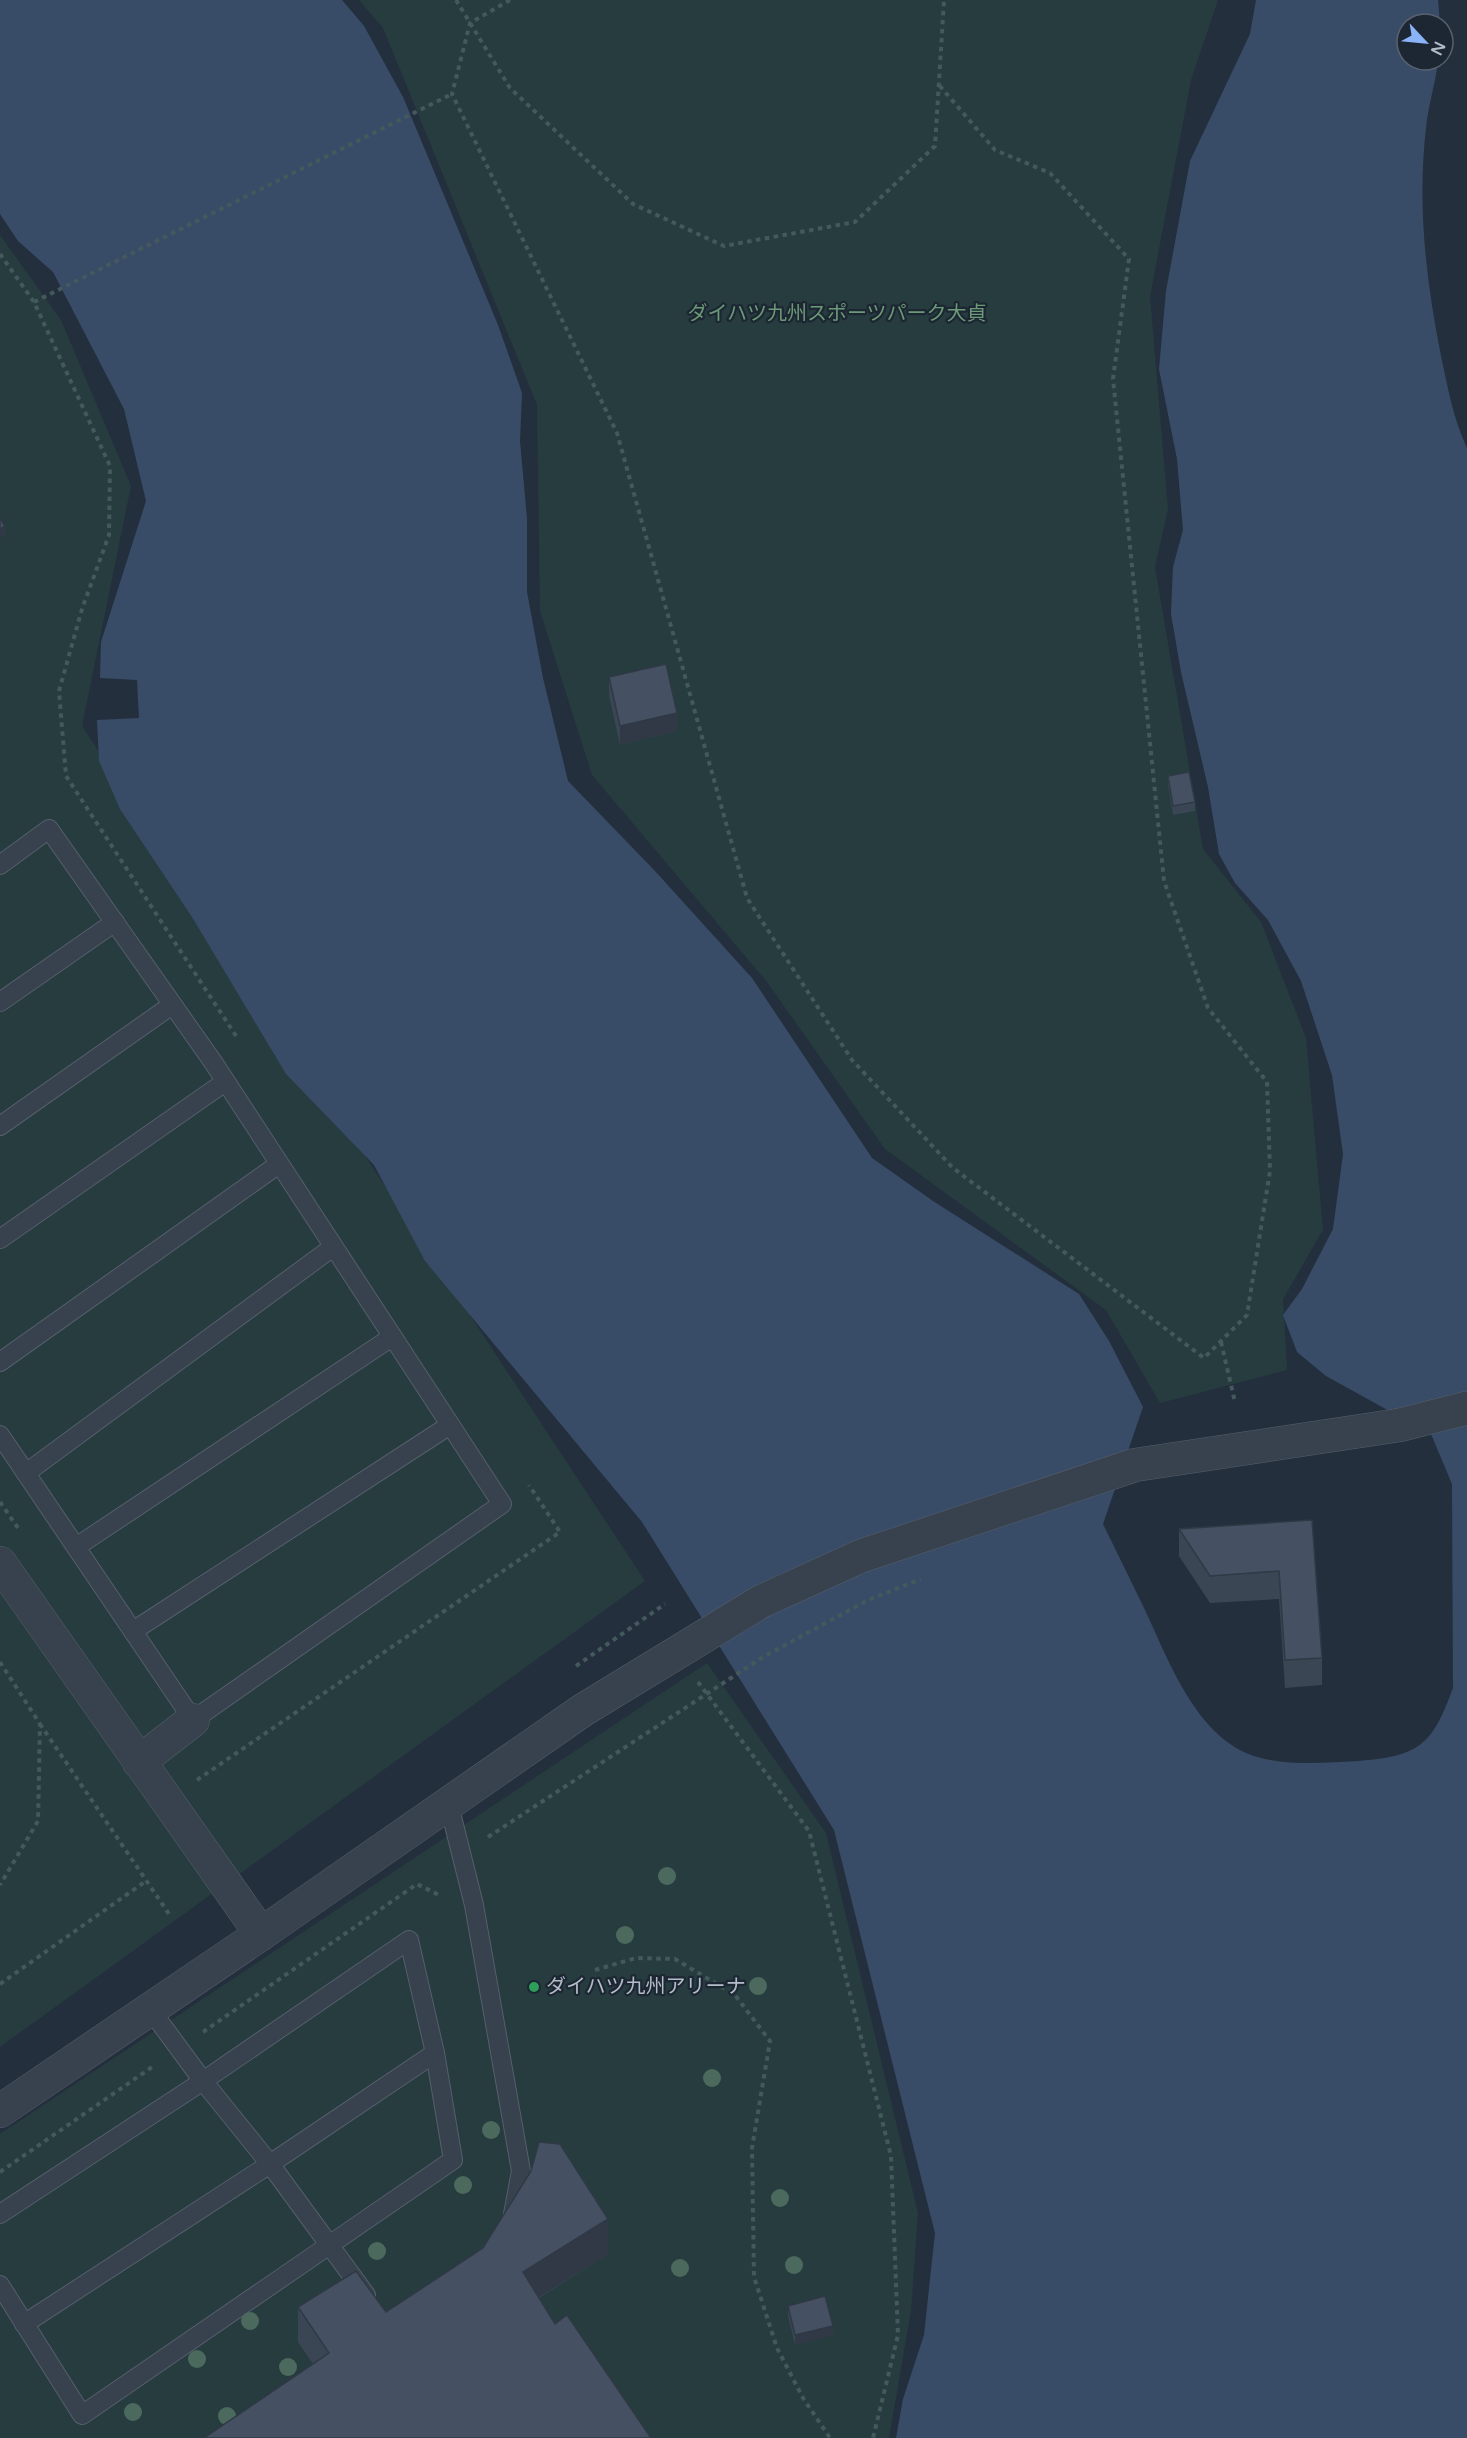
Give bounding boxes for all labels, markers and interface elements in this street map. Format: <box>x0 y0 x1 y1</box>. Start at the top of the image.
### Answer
north arrow <box>1395 12 1455 72</box>
text: N <box>1426 38 1449 58</box>
park label: ダイハツ九州スポーツパーク大貞 <box>687 302 987 326</box>
place label: ダイハツ九州アリーナ <box>546 1975 746 1999</box>
marker: ダイハツ九州アリーナ <box>527 1980 541 1994</box>

